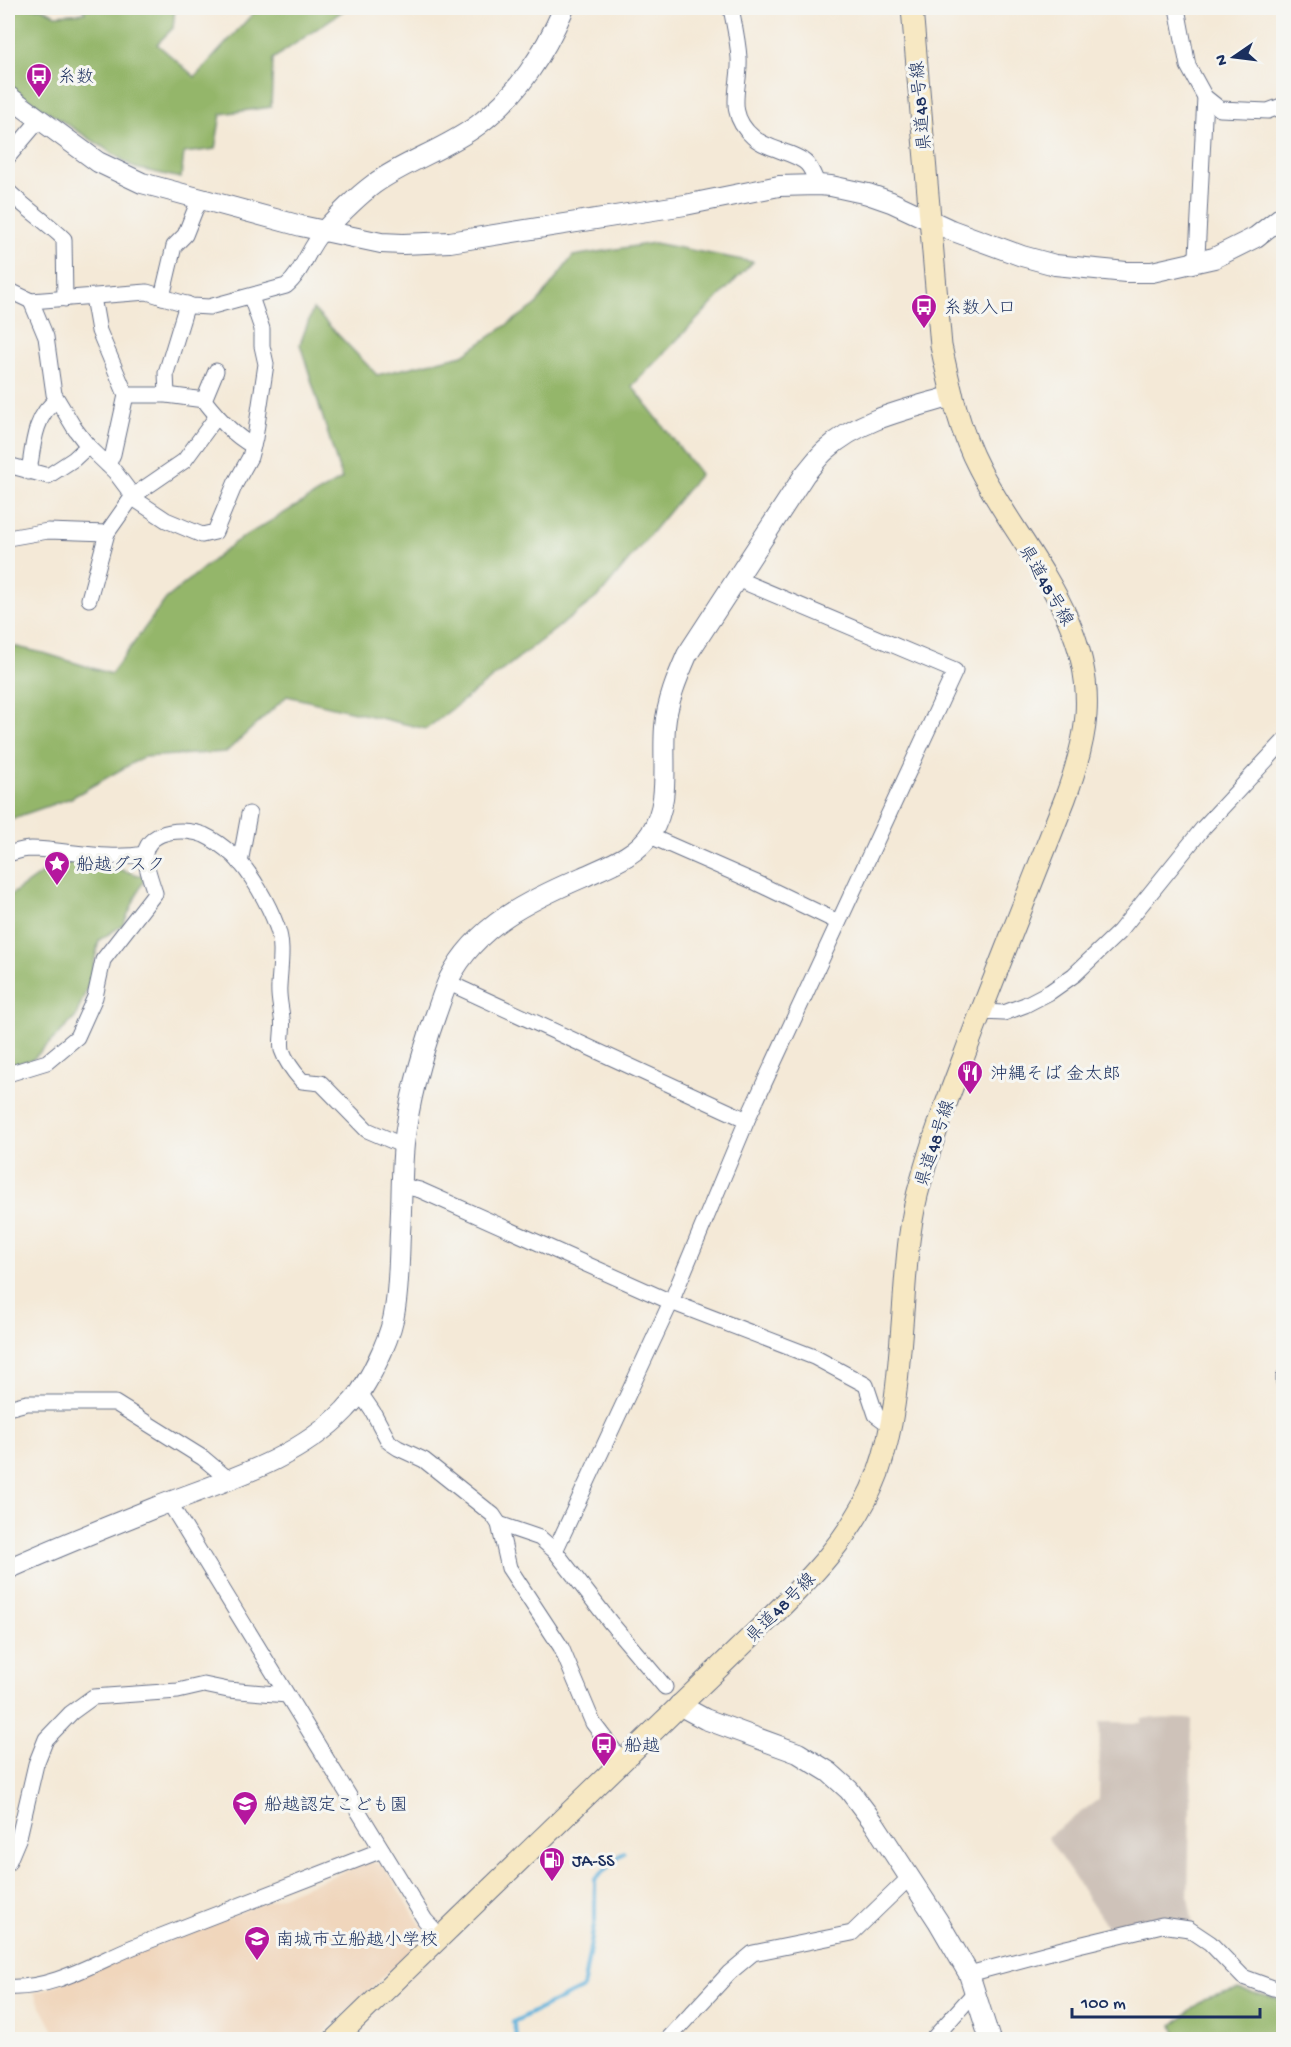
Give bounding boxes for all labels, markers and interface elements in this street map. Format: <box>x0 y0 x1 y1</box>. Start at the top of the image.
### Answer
north arrow <box>1204 27 1264 87</box>
text: N <box>1212 52 1233 67</box>
street label: 県道48号線 <box>907 60 937 152</box>
bus stop icon: 糸数 <box>24 61 54 99</box>
place label: 糸数 <box>58 67 94 89</box>
bus stop icon: 糸数入口 <box>909 292 939 330</box>
place label: 糸数入口 <box>944 298 1016 320</box>
street label: 県道48号線 <box>1013 541 1077 631</box>
place icon: 船越グスク <box>42 849 72 887</box>
place label: 船越グスク <box>76 855 165 877</box>
restaurant icon: 沖縄そば 金太郎 <box>955 1058 985 1096</box>
place label: 沖縄そば 金太郎 <box>990 1064 1120 1086</box>
street label: 県道48号線 <box>911 1097 960 1190</box>
street label: 県道48号線 <box>742 1569 821 1648</box>
bus stop icon: 船越 <box>589 1730 619 1768</box>
place label: 船越 <box>624 1736 660 1758</box>
school or university icon: 船越認定こども園 <box>230 1789 260 1827</box>
place label: 船越認定こども園 <box>264 1795 408 1817</box>
fuel station icon: JA-SS <box>537 1845 567 1883</box>
place label: JA-SS <box>572 1852 615 1873</box>
school or university icon: 南城市立船越小学校 <box>242 1924 272 1962</box>
place label: 南城市立船越小学校 <box>276 1930 438 1952</box>
scale bar <box>1072 1981 1260 2019</box>
text: 100 m <box>1080 1994 1126 2015</box>

